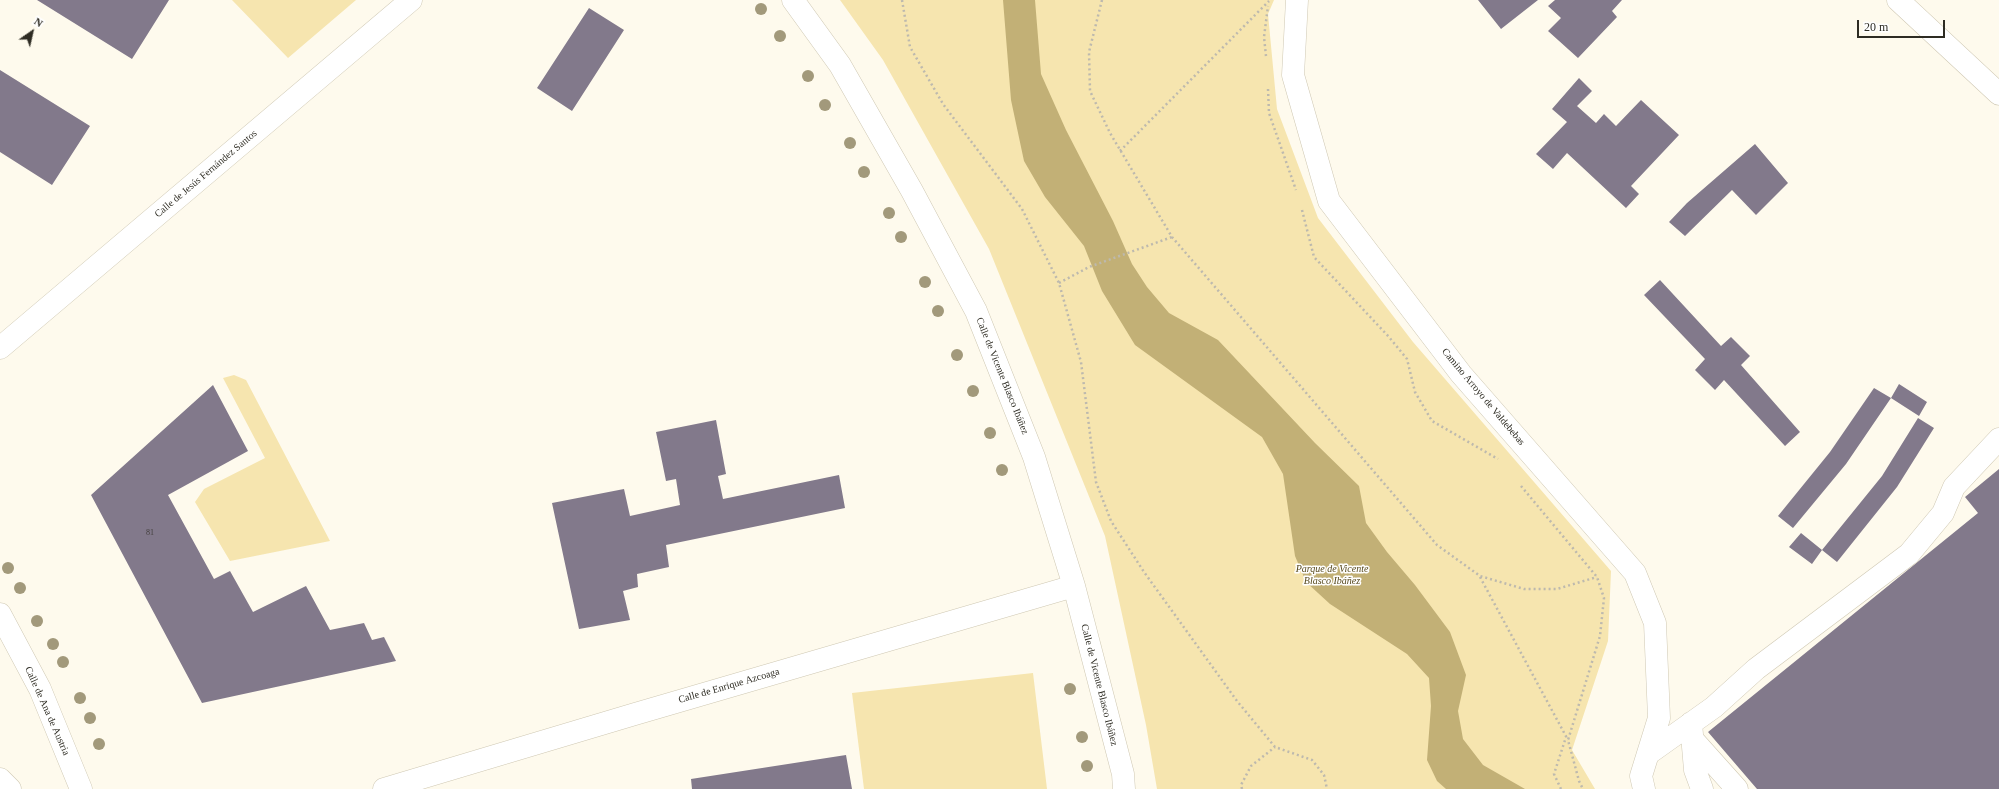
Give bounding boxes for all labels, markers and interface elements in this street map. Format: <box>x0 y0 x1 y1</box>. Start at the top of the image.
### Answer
north arrow <box>12 12 52 52</box>
scale bar <box>1859 12 1947 38</box>
text: N <box>32 15 45 29</box>
text: 20 m <box>1864 20 1888 34</box>
street label: Calle de Jesús Fernández Santos <box>152 128 260 220</box>
street label: Calle de Vicente Blasco Ibáñez <box>973 316 1031 436</box>
street label: Camino Arroyo de Valdebebas <box>1439 346 1527 448</box>
house number: 81 <box>146 528 154 538</box>
park label: Parque de Vicente Blasco Ibáñez <box>1296 563 1368 586</box>
street label: Calle de Vicente Blasco Ibáñez <box>1078 623 1120 747</box>
street label: Calle de Ana de Austria <box>22 665 72 757</box>
street label: Calle de Enrique Azcoaga <box>677 666 781 706</box>

